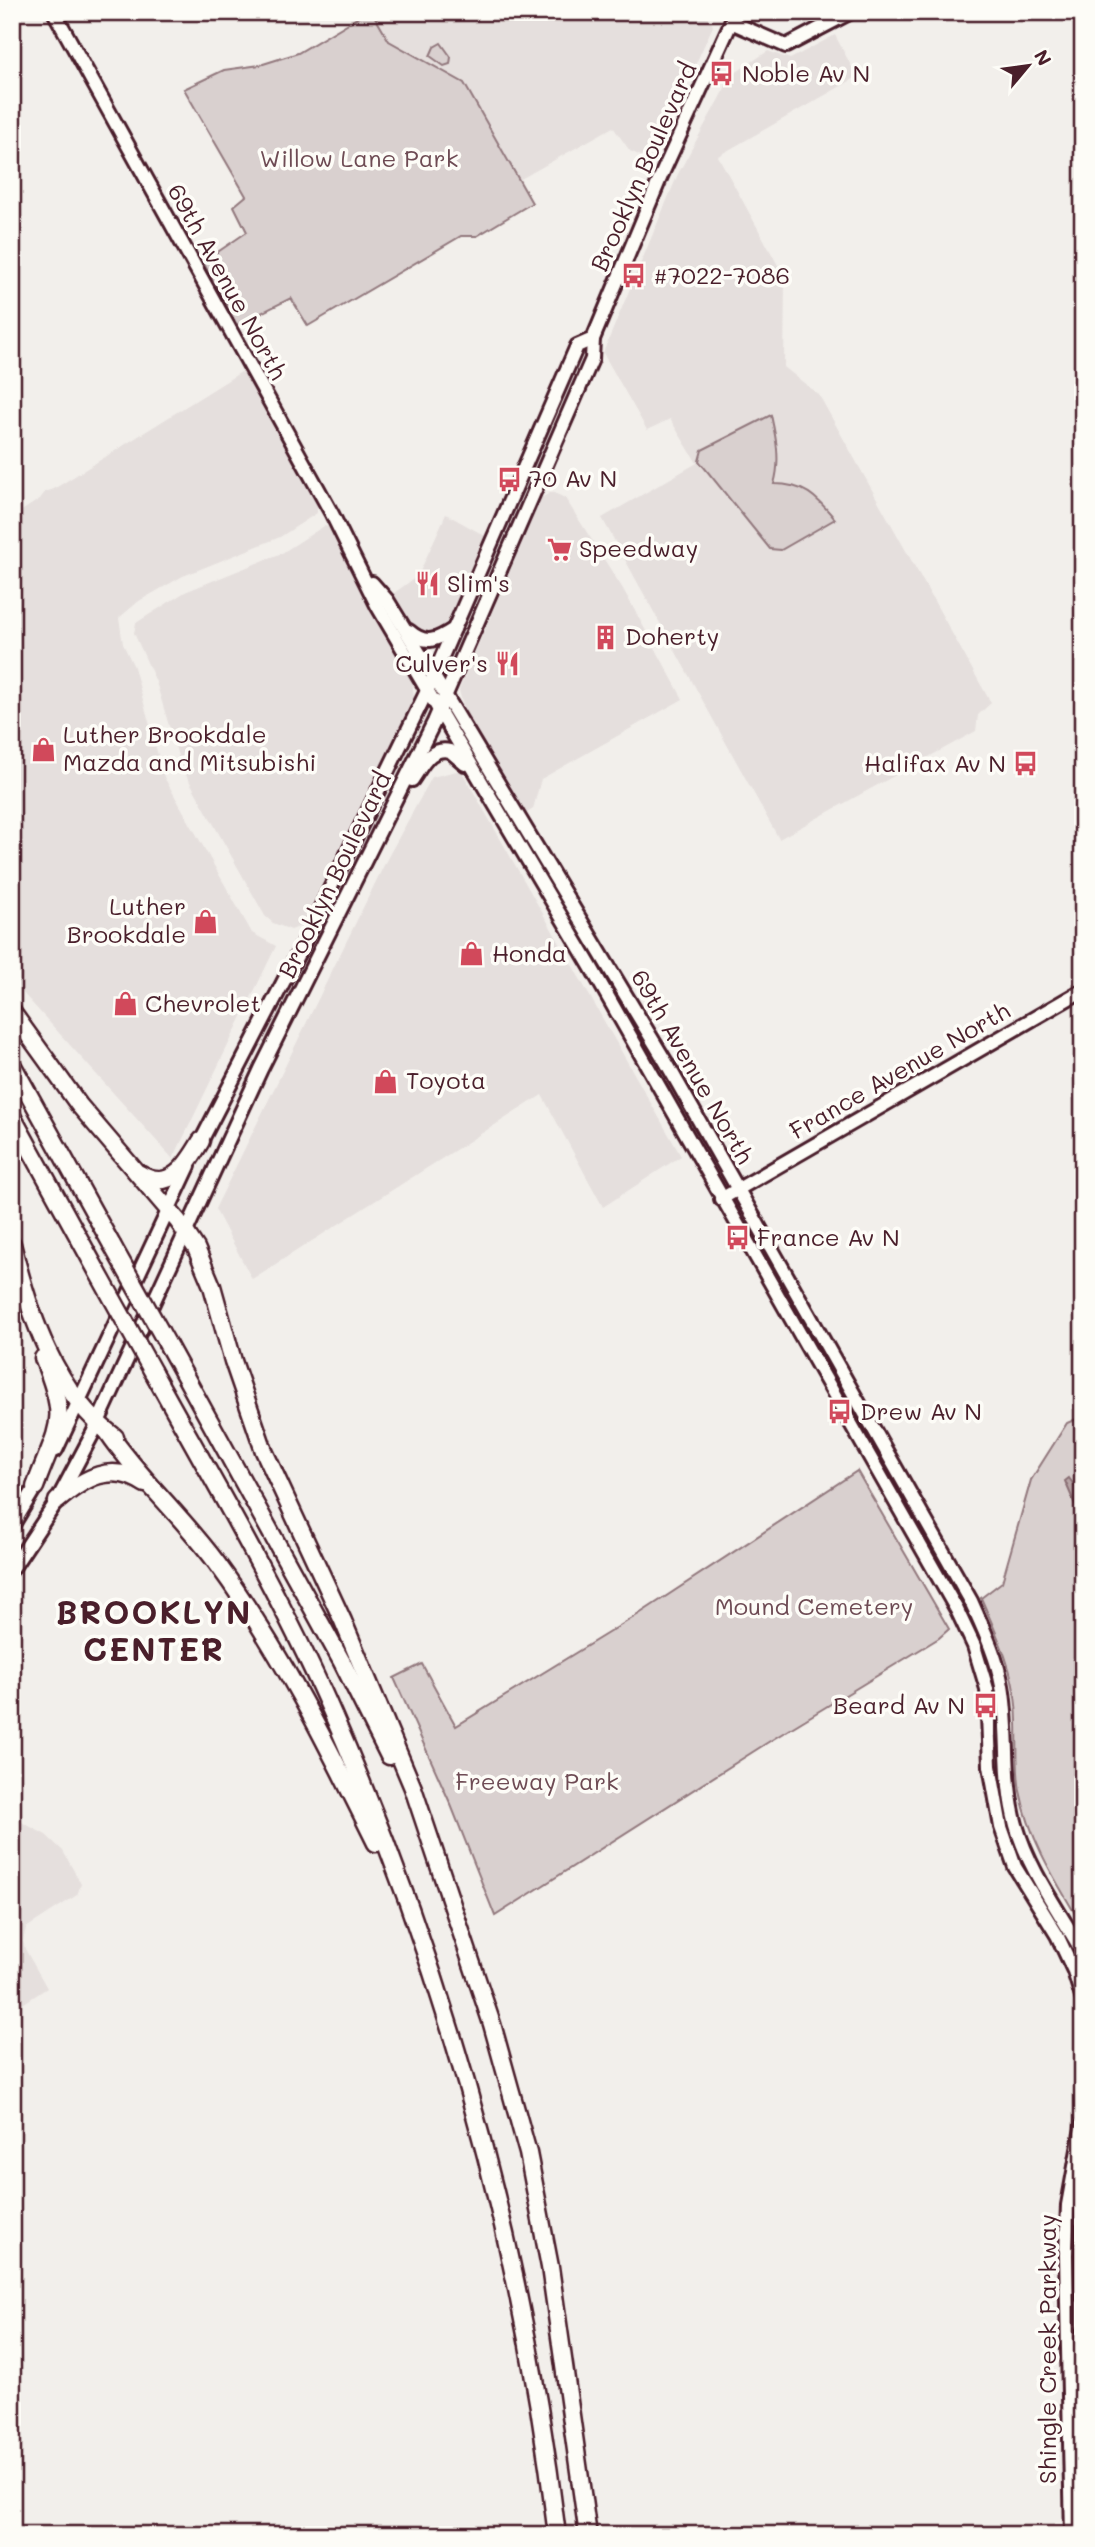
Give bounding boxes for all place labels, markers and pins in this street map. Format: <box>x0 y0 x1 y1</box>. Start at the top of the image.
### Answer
place label: Noble Av N <box>742 57 870 88</box>
bus stop icon: Noble Av N <box>708 60 736 88</box>
place label: #7022-7086 <box>653 259 790 290</box>
bus stop icon: #7022-7086 <box>619 262 647 290</box>
place label: 70 Av N <box>529 462 617 493</box>
bus stop icon: 70 Av N <box>495 465 523 493</box>
place label: Speedway <box>579 532 698 563</box>
supermarket icon: Speedway <box>545 535 573 563</box>
place label: Slim's <box>447 567 510 598</box>
restaurant icon: Slim's <box>413 570 441 598</box>
place label: Doherty <box>625 620 719 651</box>
building icon: Doherty <box>591 623 619 651</box>
place label: Culver's <box>395 647 488 678</box>
restaurant icon: Culver's <box>494 650 522 678</box>
place label: Luther Brookdale Mazda and Mitsubishi <box>63 718 316 777</box>
shop icon: Luther Brookdale Mazda and Mitsubishi <box>29 735 57 763</box>
place label: Halifax Av N <box>864 747 1006 778</box>
bus stop icon: Halifax Av N <box>1012 750 1040 778</box>
place label: Luther Brookdale <box>67 890 186 949</box>
shop icon: Luther Brookdale <box>192 907 220 935</box>
place label: Honda <box>492 937 567 968</box>
shop icon: Honda <box>458 940 486 968</box>
place label: Chevrolet <box>145 987 261 1018</box>
shop icon: Chevrolet <box>111 990 139 1018</box>
place label: Toyota <box>406 1064 486 1095</box>
shop icon: Toyota <box>372 1067 400 1095</box>
place label: France Av N <box>757 1221 900 1252</box>
bus stop icon: France Av N <box>723 1224 751 1252</box>
place label: Drew Av N <box>860 1395 982 1426</box>
bus stop icon: Drew Av N <box>826 1398 854 1426</box>
place label: Beard Av N <box>833 1689 965 1720</box>
bus stop icon: Beard Av N <box>971 1692 999 1720</box>

